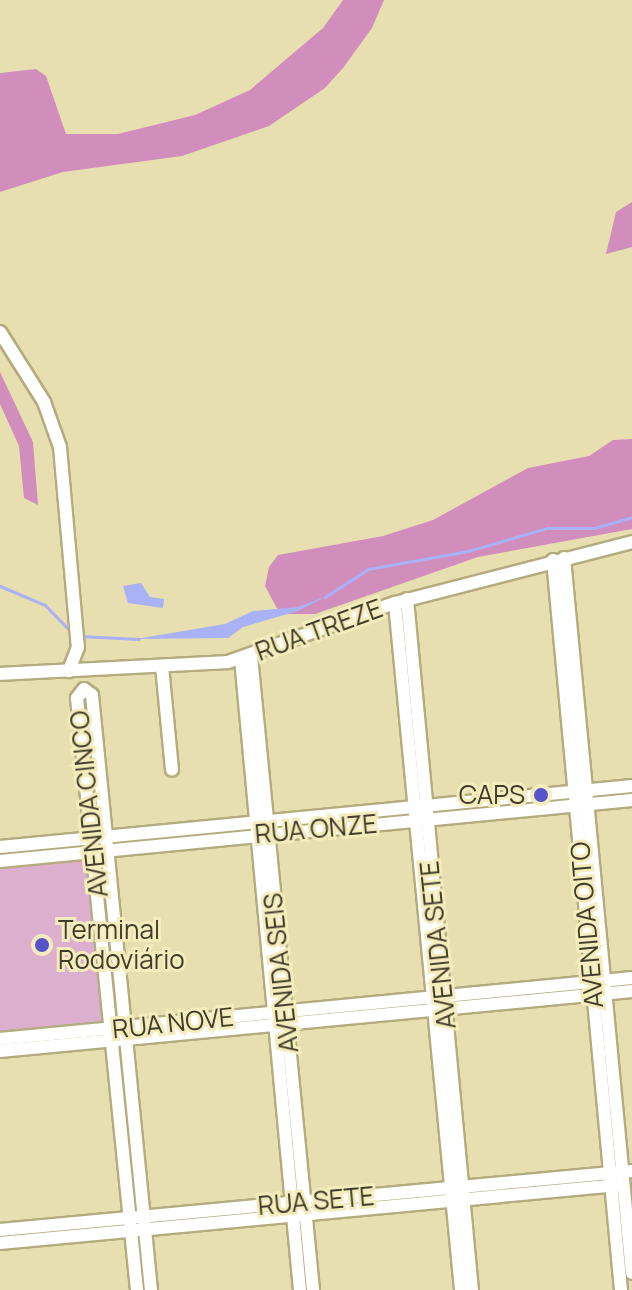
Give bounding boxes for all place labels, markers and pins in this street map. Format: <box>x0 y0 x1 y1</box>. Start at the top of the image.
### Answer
place label: CAPS <box>459 779 525 811</box>
marker: CAPS <box>532 786 550 804</box>
place label: Terminal Rodoviário <box>58 914 185 976</box>
marker: Terminal Rodoviário <box>33 936 51 954</box>

